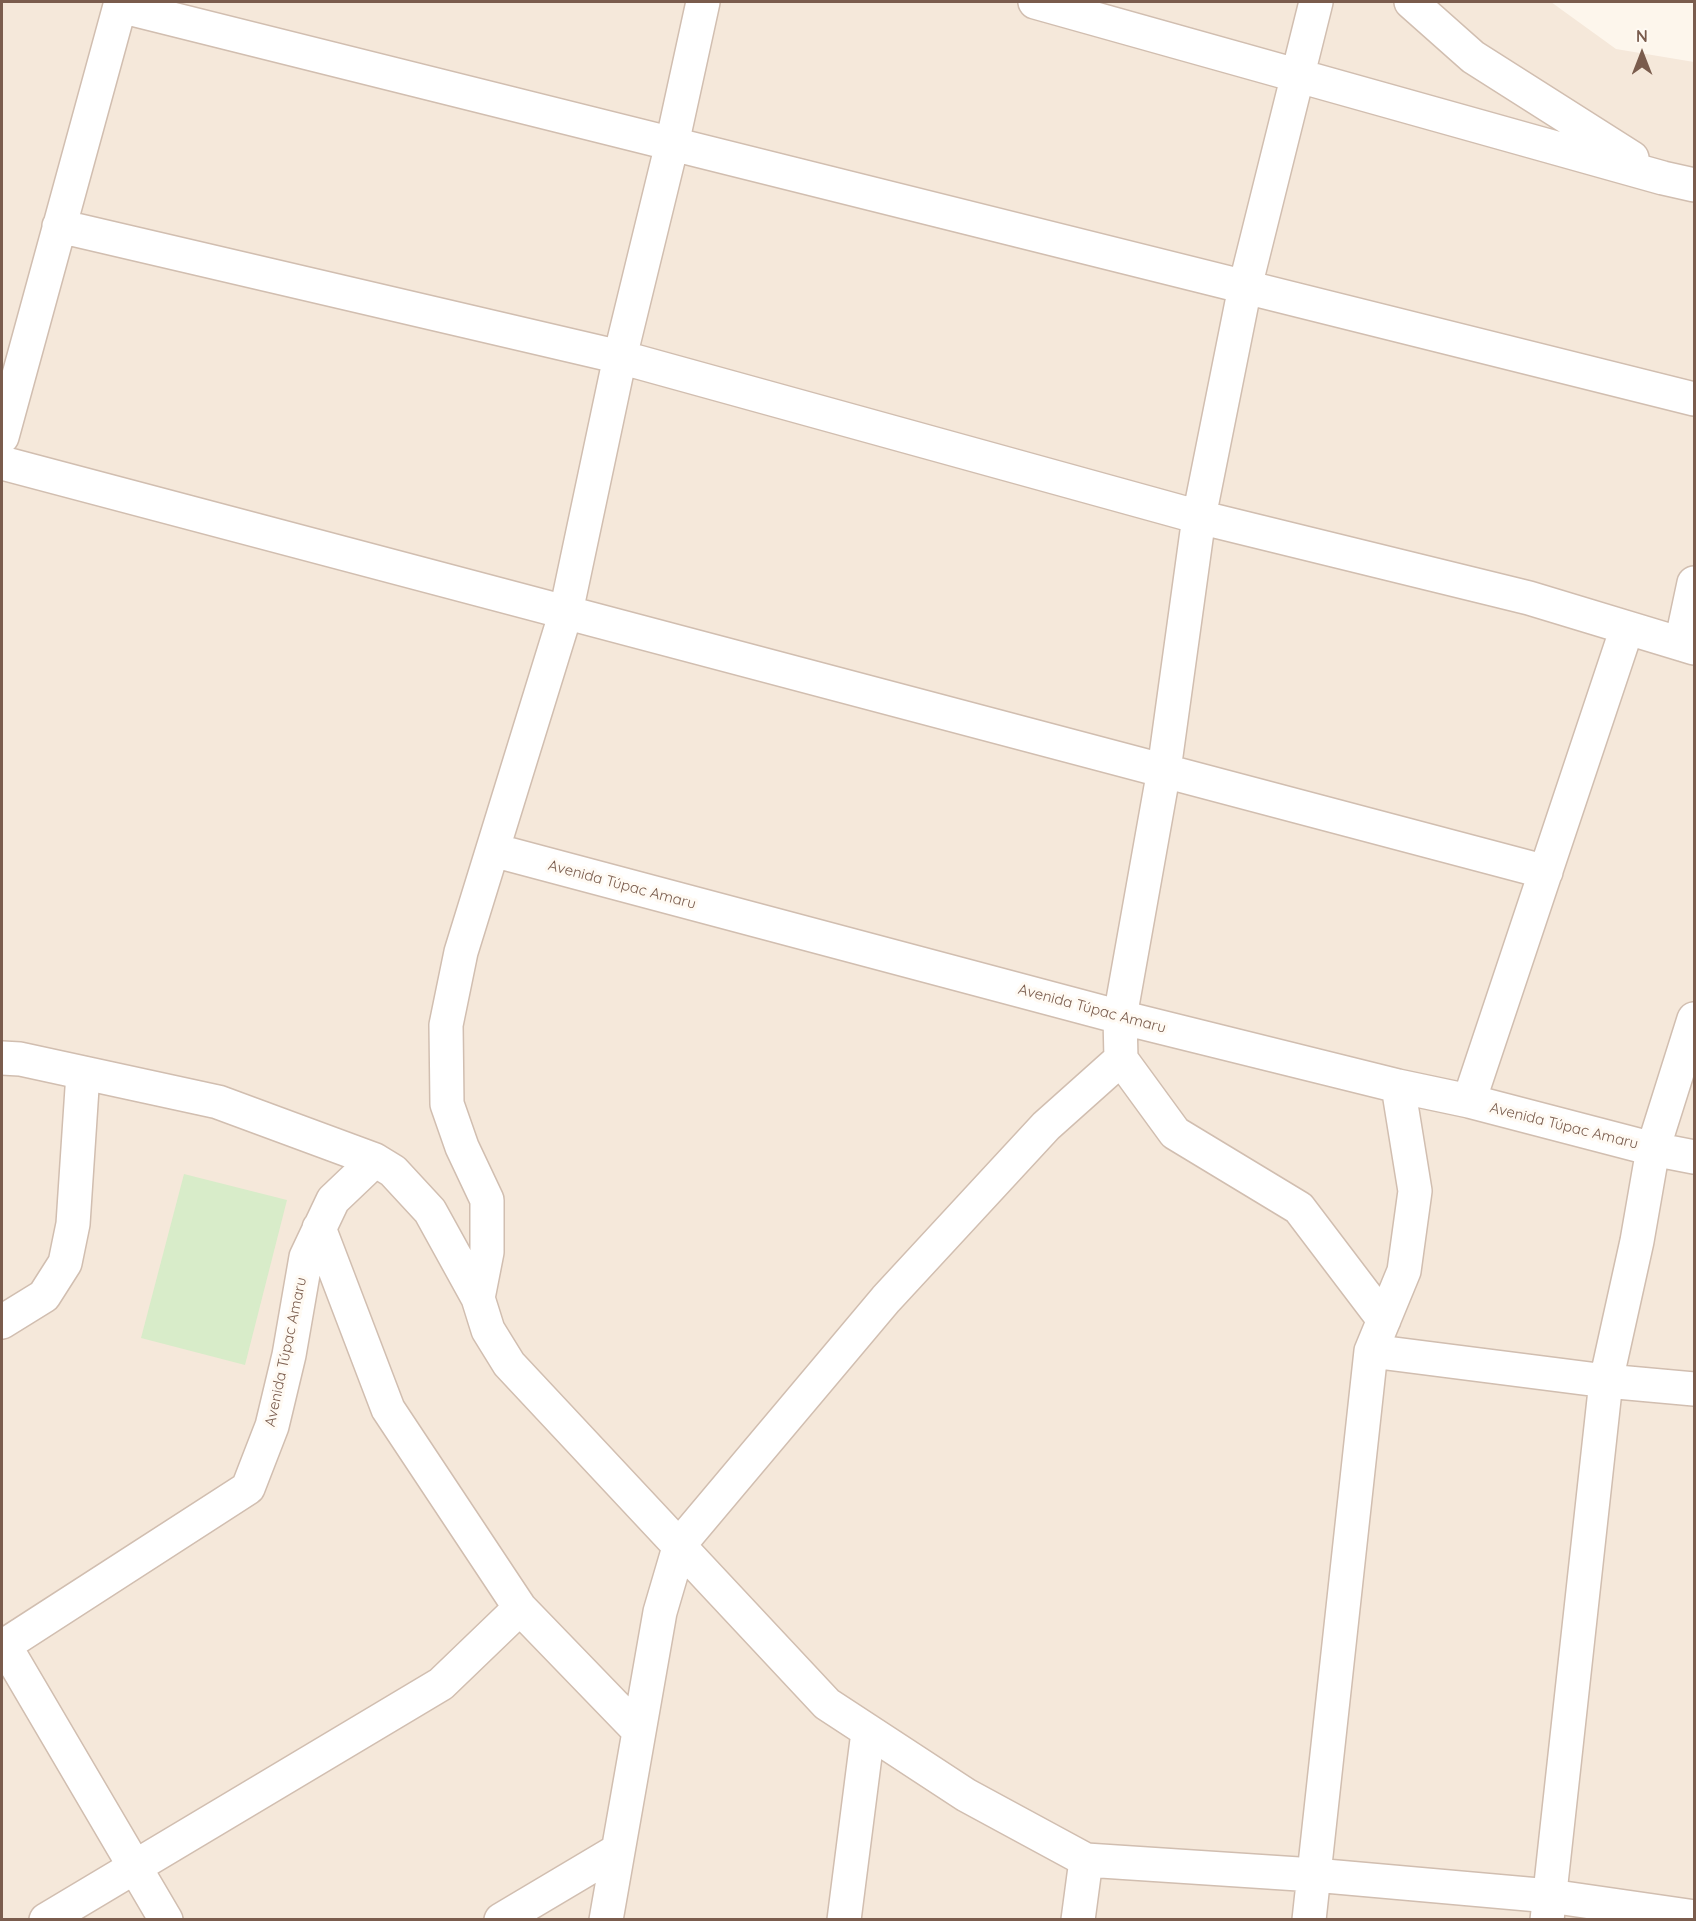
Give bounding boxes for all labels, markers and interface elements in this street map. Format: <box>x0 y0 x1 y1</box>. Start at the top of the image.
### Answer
north arrow <box>1612 24 1672 84</box>
text: N <box>1636 26 1648 46</box>
street label: Avenida Túpac Amaru <box>546 857 698 913</box>
street label: Avenida Túpac Amaru <box>1016 981 1168 1037</box>
street label: Avenida Túpac Amaru <box>1488 1099 1640 1153</box>
street label: Avenida Túpac Amaru <box>261 1276 311 1428</box>

